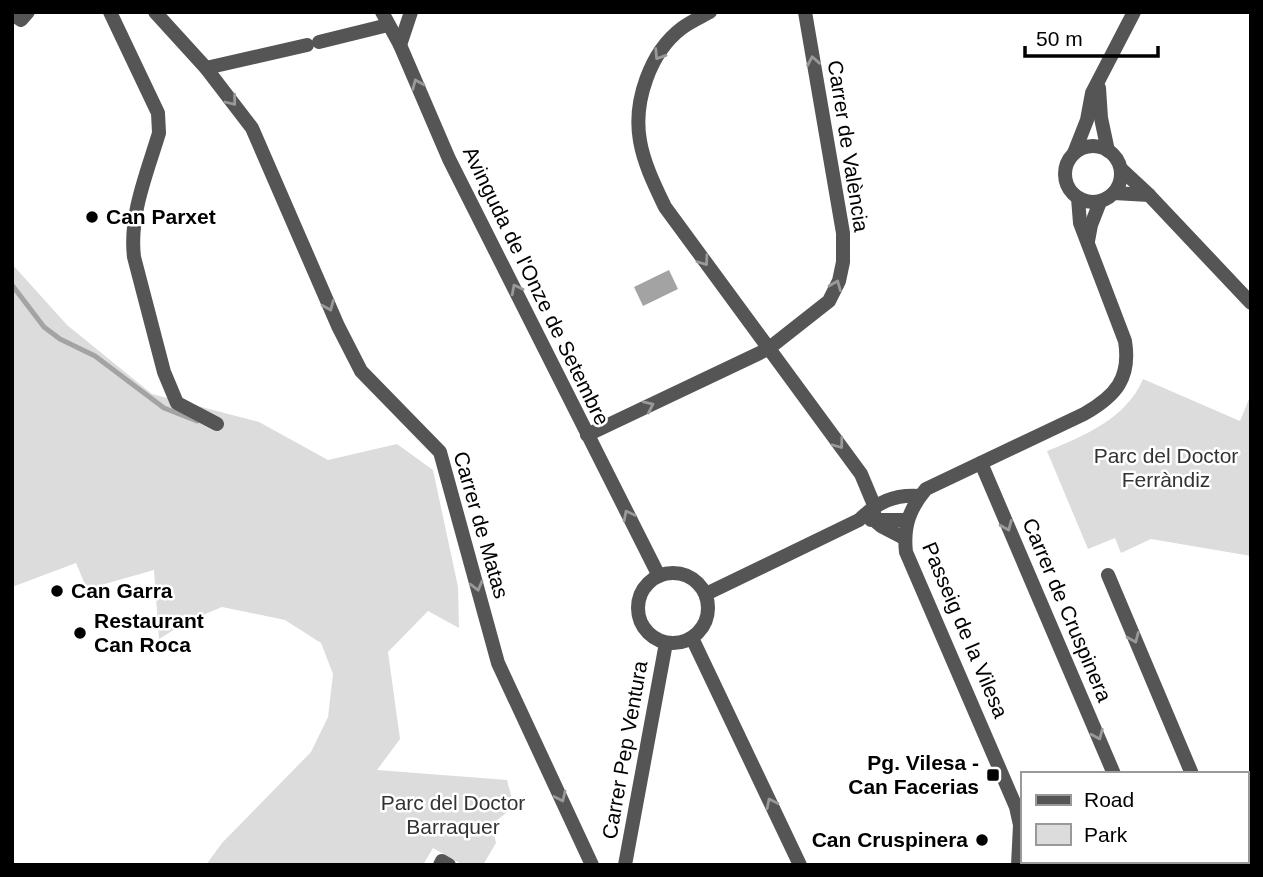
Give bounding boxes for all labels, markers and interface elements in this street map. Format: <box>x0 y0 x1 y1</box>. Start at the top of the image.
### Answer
scale bar <box>1025 14 1158 58</box>
text: 50 m <box>1036 27 1083 50</box>
one-way arrow <box>655 47 668 60</box>
one-way arrow <box>806 55 821 67</box>
street label: Carrer de València <box>824 58 873 234</box>
one-way arrow <box>411 79 425 91</box>
one-way arrow <box>223 93 236 106</box>
street label: Avinguda de l'Onze de Setembre <box>459 143 614 429</box>
place label: Can Parxet <box>106 205 216 228</box>
marker: Can Parxet <box>84 209 100 225</box>
one-way arrow <box>696 253 708 266</box>
one-way arrow <box>828 280 842 292</box>
one-way arrow <box>510 284 524 296</box>
one-way arrow <box>321 298 335 311</box>
one-way arrow <box>642 400 654 414</box>
one-way arrow <box>831 436 843 449</box>
park label: Parc del Doctor Ferràndiz <box>1094 444 1238 491</box>
street label: Carrer de Matas <box>450 449 513 601</box>
one-way arrow <box>622 510 636 522</box>
street label: Carrer de Cruspinera <box>1018 515 1117 705</box>
one-way arrow <box>999 519 1013 531</box>
street label: Passeig de la Vilesa <box>918 538 1013 721</box>
place label: Can Garra <box>71 579 173 602</box>
one-way arrow <box>469 580 483 592</box>
marker: Can Garra <box>49 583 65 599</box>
place label: Restaurant Can Roca <box>94 609 204 656</box>
marker: Restaurant Can Roca <box>72 625 88 641</box>
one-way arrow <box>1126 631 1140 643</box>
street label: Carrer Pep Ventura <box>597 659 652 841</box>
one-way arrow <box>1089 728 1103 740</box>
place label: Pg. Vilesa - Can Facerias <box>848 751 979 798</box>
marker: Pg. Vilesa - Can Facerias <box>985 767 1001 783</box>
legend <box>1021 772 1249 863</box>
text: Road <box>1084 788 1134 811</box>
one-way arrow <box>552 790 566 802</box>
park label: Parc del Doctor Barraquer <box>381 791 525 838</box>
one-way arrow <box>765 798 779 810</box>
text: Park <box>1084 823 1128 846</box>
place label: Can Cruspinera <box>812 828 968 851</box>
marker: Can Cruspinera <box>974 832 990 848</box>

